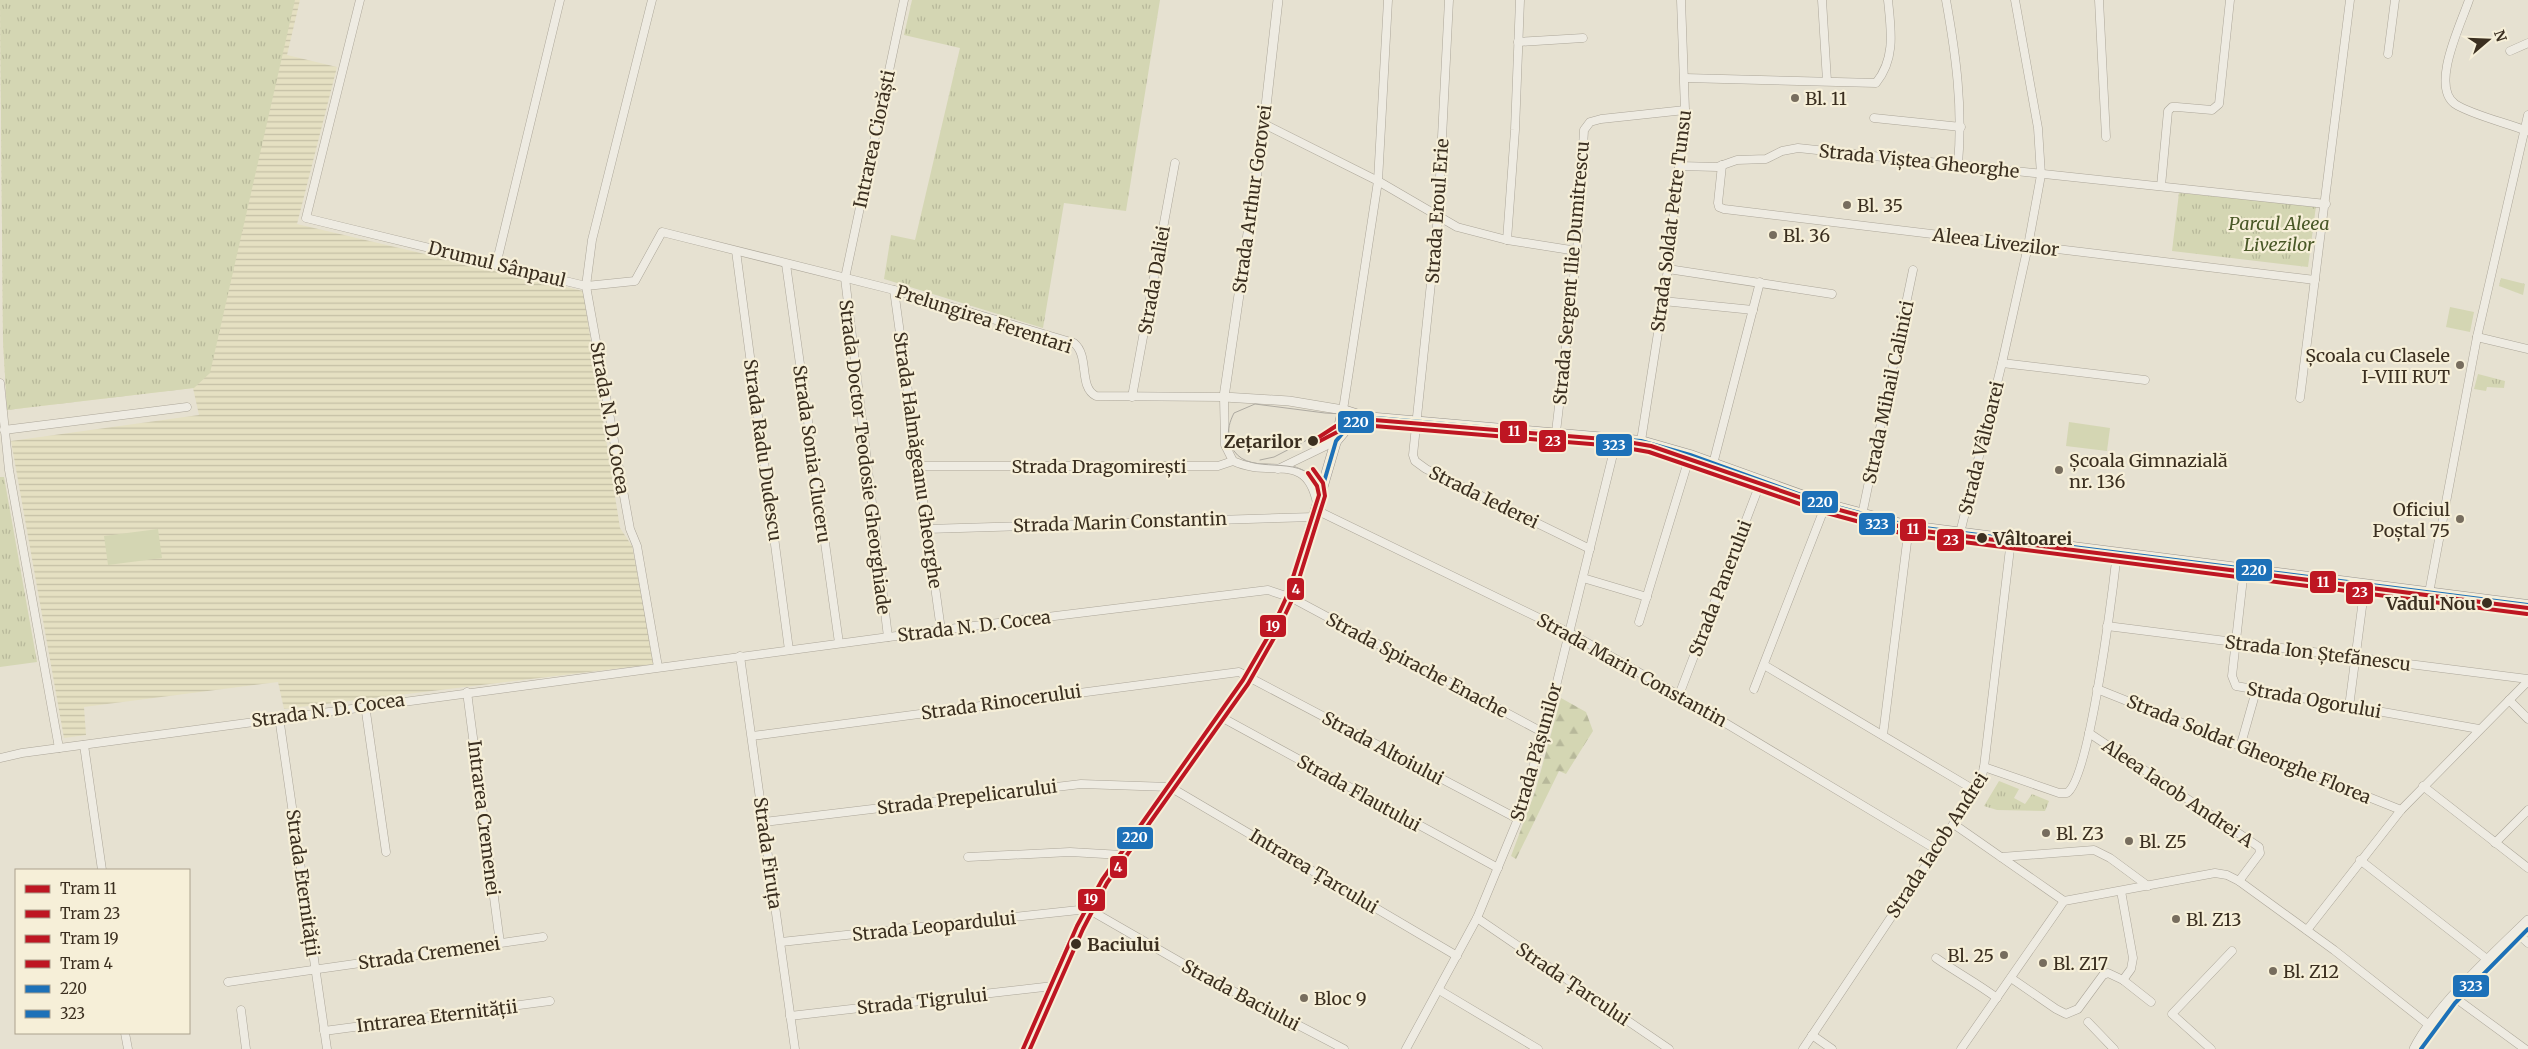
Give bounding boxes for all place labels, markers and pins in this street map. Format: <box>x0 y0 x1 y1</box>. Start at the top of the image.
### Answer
place label: Bl. 11 <box>1805 87 1847 110</box>
marker: Bl. 11 <box>1789 92 1801 104</box>
place label: Bl. 35 <box>1857 194 1903 217</box>
marker: Bl. 35 <box>1841 199 1853 211</box>
place label: Bl. 36 <box>1783 224 1830 247</box>
marker: Bl. 36 <box>1767 229 1779 241</box>
place label: Școala cu Clasele I-VIII RUT <box>2305 344 2450 388</box>
marker: Școala cu Clasele I-VIII RUT <box>2454 359 2466 371</box>
place label: Zețarilor <box>1224 430 1302 453</box>
marker: Zețarilor <box>1306 434 1320 448</box>
place label: Școala Gimnazială nr. 136 <box>2069 449 2228 493</box>
marker: Școala Gimnazială nr. 136 <box>2053 464 2065 476</box>
place label: Oficiul Poștal 75 <box>2372 498 2450 542</box>
marker: Oficiul Poștal 75 <box>2454 513 2466 525</box>
place label: Vâltoarei <box>1992 527 2072 550</box>
marker: Vâltoarei <box>1975 531 1989 545</box>
place label: Vadul Nou <box>2385 592 2476 615</box>
marker: Vadul Nou <box>2480 596 2494 610</box>
place label: Bl. Z3 <box>2056 822 2104 845</box>
marker: Bl. Z3 <box>2040 827 2052 839</box>
place label: Bl. Z5 <box>2139 830 2187 853</box>
marker: Bl. Z5 <box>2123 835 2135 847</box>
place label: Bl. Z13 <box>2186 908 2242 931</box>
marker: Bl. Z13 <box>2170 913 2182 925</box>
place label: Baciului <box>1087 933 1160 956</box>
marker: Baciului <box>1069 937 1083 951</box>
place label: Bl. 25 <box>1947 944 1994 967</box>
marker: Bl. 25 <box>1998 949 2010 961</box>
place label: Bl. Z17 <box>2053 952 2108 975</box>
marker: Bl. Z17 <box>2037 957 2049 969</box>
place label: Bl. Z12 <box>2283 960 2339 983</box>
marker: Bl. Z12 <box>2267 965 2279 977</box>
place label: Bloc 9 <box>1314 987 1367 1010</box>
marker: Bloc 9 <box>1298 992 1310 1004</box>

